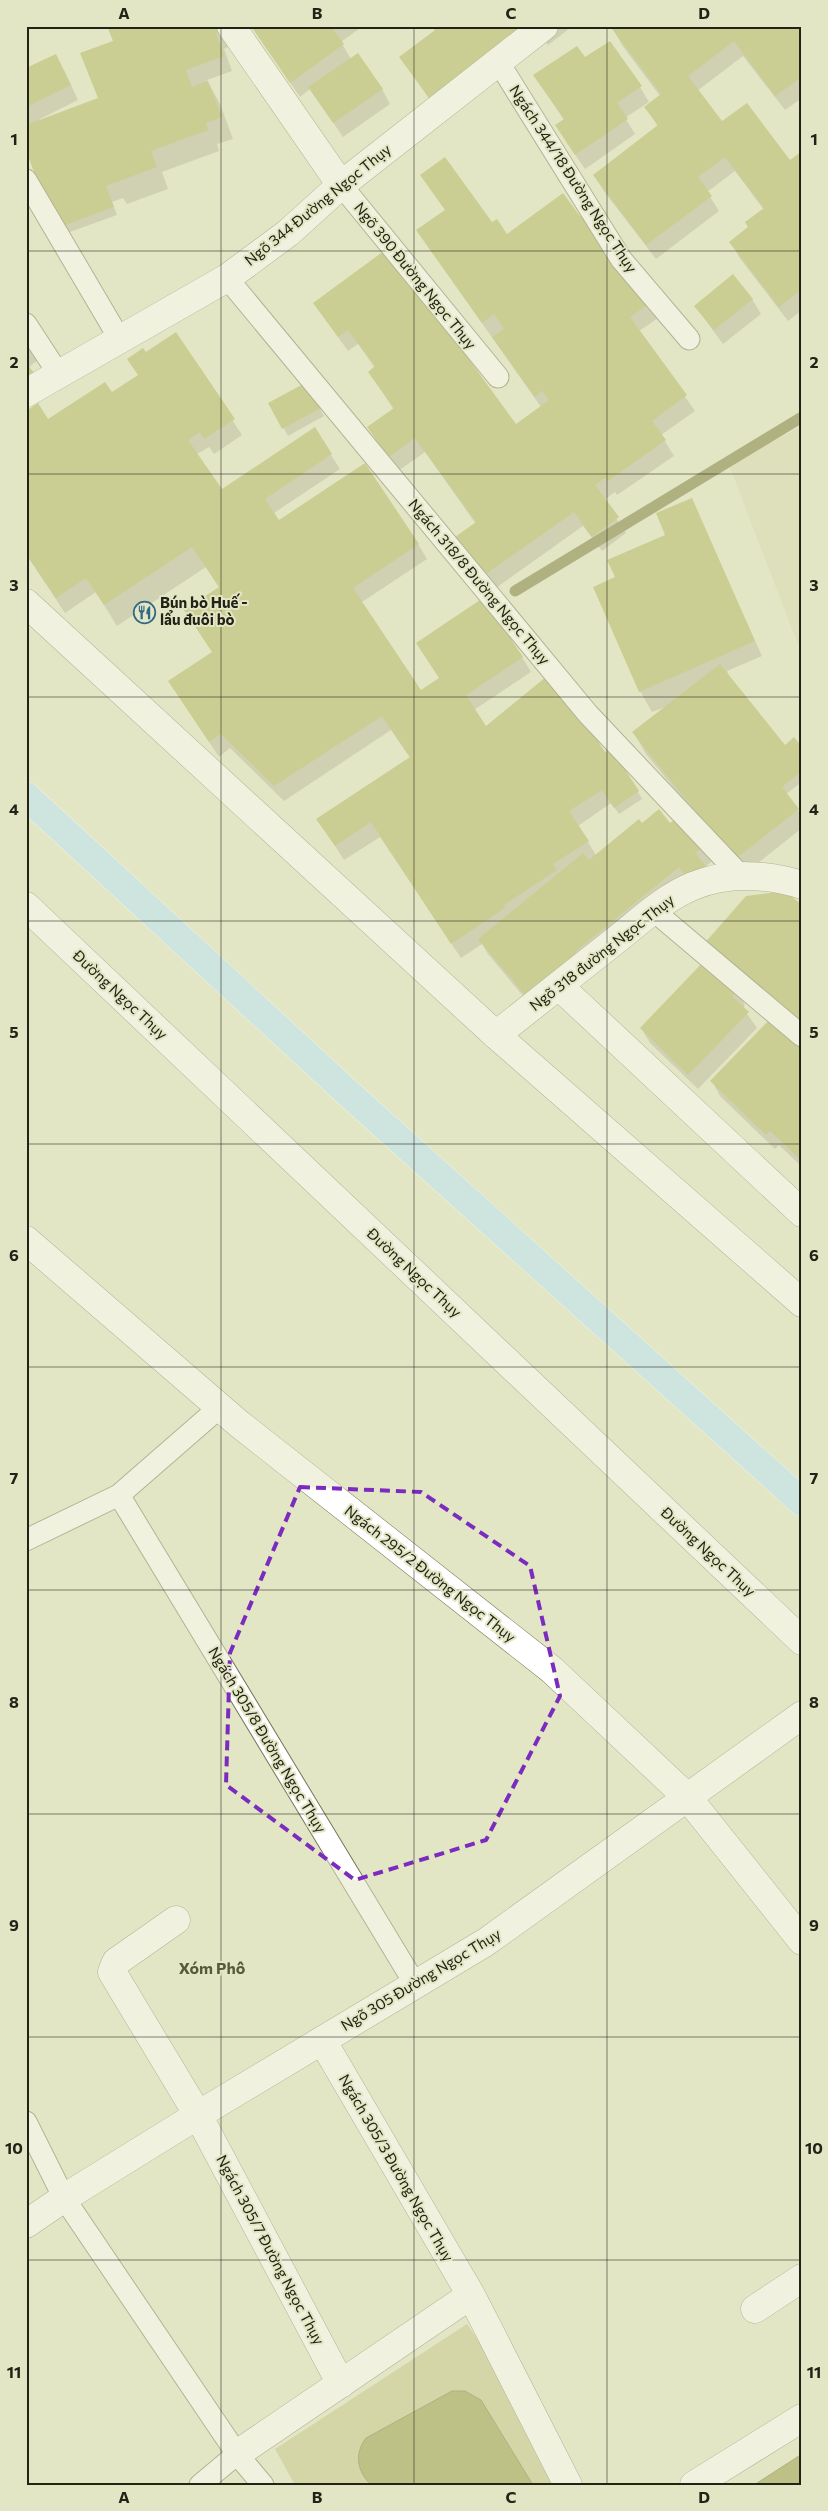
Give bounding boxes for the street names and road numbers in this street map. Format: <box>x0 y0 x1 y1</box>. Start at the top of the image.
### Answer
street label: Ngách 344/18 Đường Ngọc Thụy <box>506 81 641 276</box>
street label: Ngõ 344 Đường Ngọc Thụy <box>241 139 394 269</box>
street label: Ngõ 390 Đường Ngọc Thụy <box>351 198 481 353</box>
street label: Ngách 318/8 Đường Ngọc Thụy <box>405 495 554 668</box>
street label: Ngõ 318 đường Ngọc Thụy <box>526 890 677 1014</box>
street label: Đường Ngọc Thụy <box>69 945 172 1043</box>
street label: Đường Ngọc Thụy <box>363 1223 466 1321</box>
street label: Ngách 295/2 Đường Ngọc Thụy <box>342 1501 520 1646</box>
street label: Đường Ngọc Thụy <box>657 1502 760 1600</box>
street label: Ngách 305/8 Đường Ngọc Thụy <box>205 1643 331 1836</box>
street label: Ngõ 305 Đường Ngọc Thụy <box>337 1924 504 2034</box>
street label: Ngách 305/3 Đường Ngọc Thụy <box>336 2071 458 2265</box>
street label: Ngách 305/7 Đường Ngọc Thụy <box>213 2151 329 2348</box>

